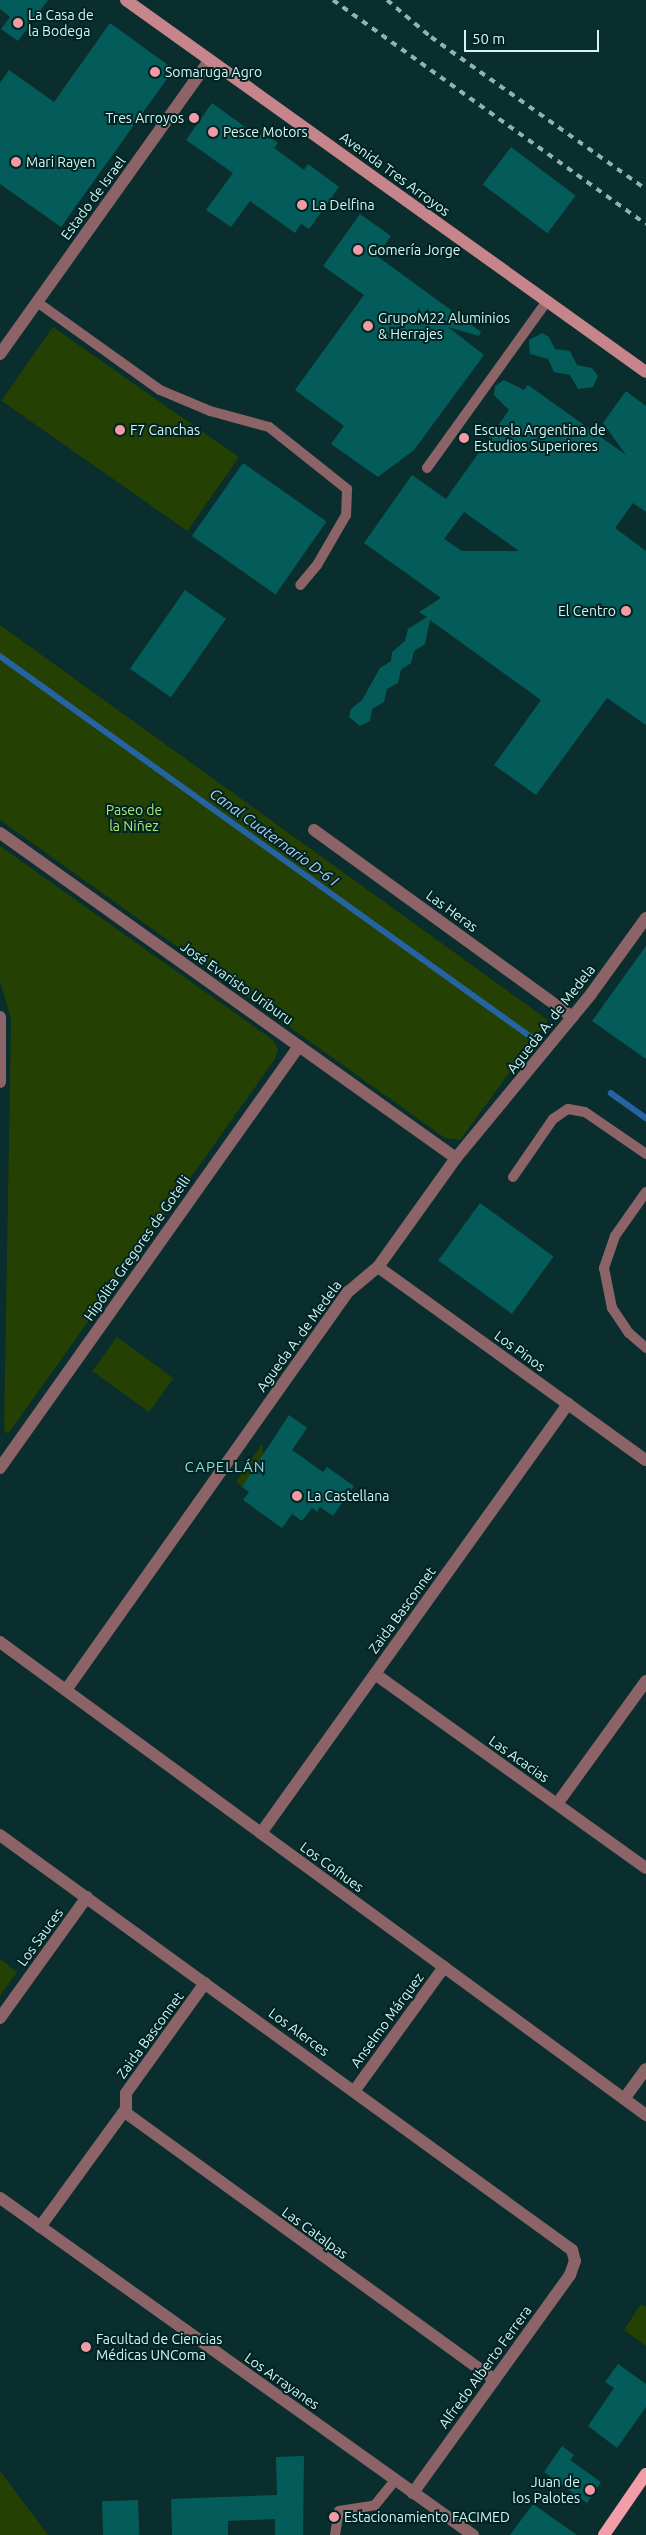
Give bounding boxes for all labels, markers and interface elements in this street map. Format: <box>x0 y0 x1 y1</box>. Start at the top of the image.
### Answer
place label: La Casa de la Bodega <box>28 7 94 40</box>
marker: La Casa de la Bodega <box>12 17 24 29</box>
scale bar <box>466 20 601 52</box>
text: 50 m <box>472 30 505 47</box>
place label: Somaruga Agro <box>165 64 262 80</box>
marker: Somaruga Agro <box>149 66 161 78</box>
place label: Tres Arroyos <box>106 110 184 126</box>
marker: Tres Arroyos <box>188 112 200 124</box>
place label: Pesce Motors <box>223 124 308 140</box>
marker: Pesce Motors <box>207 126 219 138</box>
street label: Avenida Tres Arroyos <box>337 128 453 220</box>
street label: Estado de Israel <box>57 153 129 243</box>
place label: Mari Rayen <box>26 154 96 170</box>
marker: Mari Rayen <box>10 156 22 168</box>
place label: La Delfina <box>312 197 375 213</box>
marker: La Delfina <box>296 199 308 211</box>
place label: Gomería Jorge <box>368 242 461 258</box>
marker: Gomería Jorge <box>352 244 364 256</box>
place label: GrupoM22 Aluminios & Herrajes <box>378 310 510 342</box>
marker: GrupoM22 Aluminios & Herrajes <box>362 320 374 332</box>
place label: F7 Canchas <box>130 422 200 438</box>
place label: Escuela Argentina de Estudios Superiores <box>474 422 606 454</box>
marker: F7 Canchas <box>114 424 126 436</box>
marker: Escuela Argentina de Estudios Superiores <box>458 432 470 444</box>
place label: El Centro <box>558 603 616 619</box>
marker: El Centro <box>620 605 632 617</box>
water label: Canal Cuaternario D-6 I <box>206 784 342 890</box>
park label: Paseo de la Niñez <box>106 802 162 834</box>
street label: Las Heras <box>423 887 481 935</box>
street label: José Evaristo Uriburu <box>178 938 296 1028</box>
street label: Agueda A. de Medela <box>503 961 599 1077</box>
street label: Hipólita Gregores de Gotelli <box>80 1172 194 1324</box>
street label: Agueda A. de Medela <box>253 1277 345 1395</box>
street label: Los Pinos <box>491 1327 549 1375</box>
district label: CAPELLÁN <box>184 1458 266 1476</box>
place label: La Castellana <box>307 1488 389 1504</box>
marker: La Castellana <box>291 1490 303 1502</box>
street label: Zaida Basconnet <box>365 1563 439 1657</box>
street label: Las Acacias <box>486 1732 552 1786</box>
street label: Los Coíhues <box>297 1838 367 1896</box>
street label: Los Sauces <box>13 1905 67 1969</box>
street label: Anselmo Márquez <box>347 1969 427 2071</box>
street label: Zaida Basconnet <box>113 1988 187 2082</box>
street label: Los Alerces <box>265 2004 333 2060</box>
street label: Las Catalpas <box>279 2204 351 2262</box>
street label: Alfredo Alberto Ferrera <box>435 2302 535 2432</box>
place label: Facultad de Ciencias Médicas UNComa <box>96 2331 222 2364</box>
marker: Facultad de Ciencias Médicas UNComa <box>80 2341 92 2353</box>
street label: Los Arrayanes <box>241 2349 323 2413</box>
place label: Juan de los Palotes <box>512 2474 580 2506</box>
marker: Juan de los Palotes <box>584 2484 596 2496</box>
place label: Estacionamiento FACIMED <box>344 2509 510 2525</box>
marker: Estacionamiento FACIMED <box>328 2511 340 2523</box>

